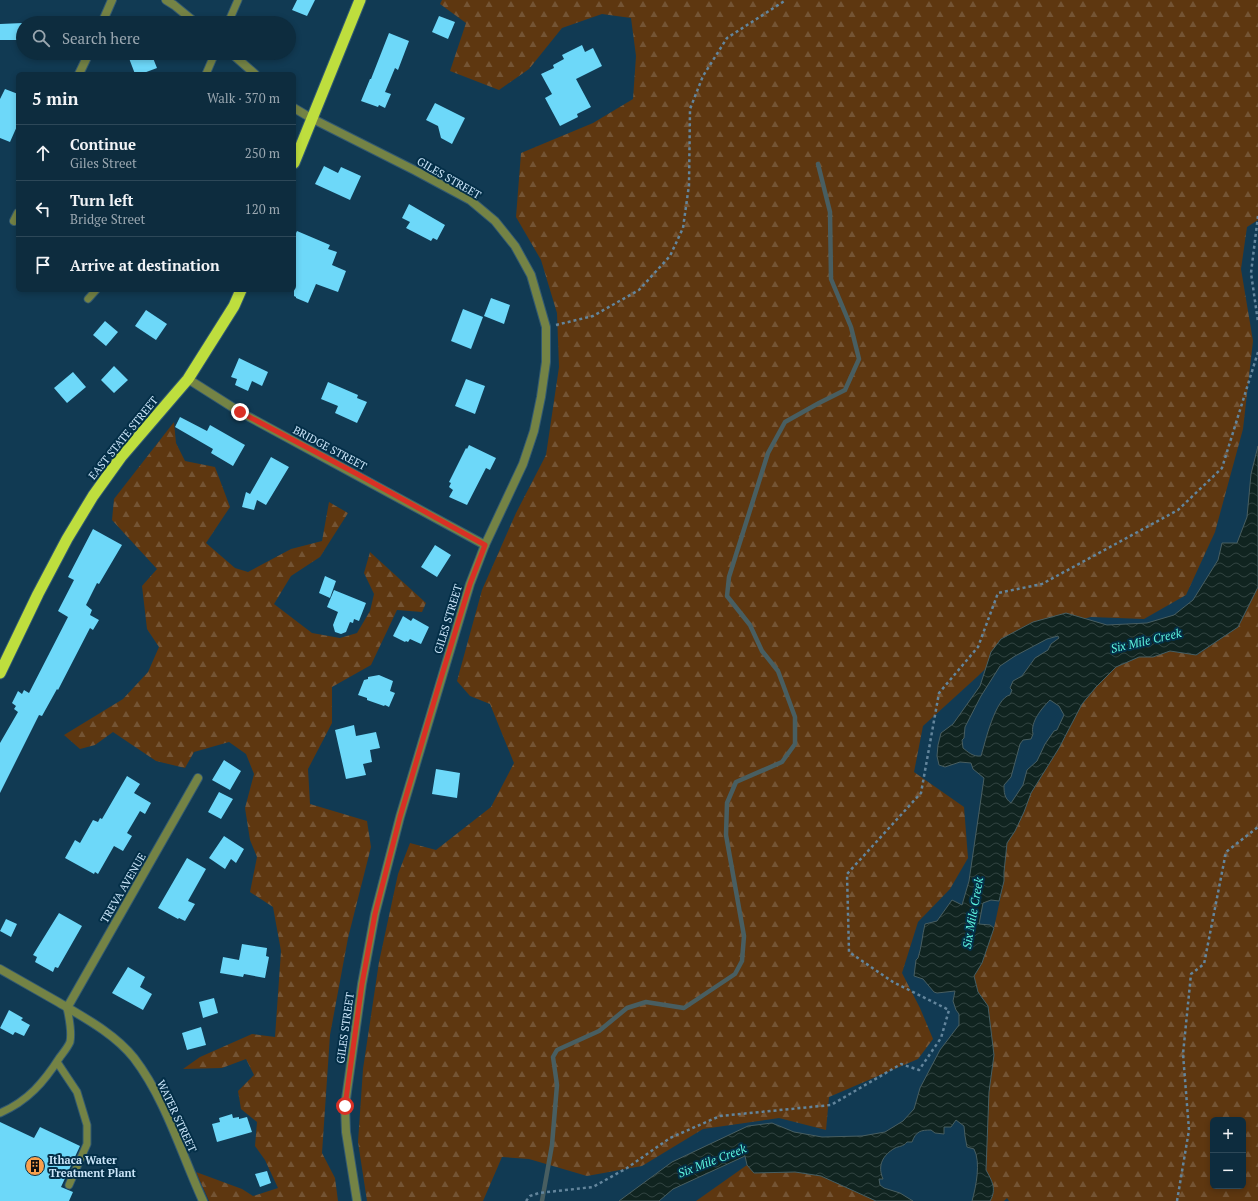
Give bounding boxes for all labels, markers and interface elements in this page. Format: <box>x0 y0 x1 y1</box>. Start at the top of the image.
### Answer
search box <box>16 16 296 60</box>
icon: search <box>30 27 52 49</box>
text: Search here <box>62 28 140 48</box>
text: 5 min <box>32 87 79 110</box>
text: Walk · 370 m <box>207 89 280 107</box>
text: Continue <box>70 134 136 154</box>
icon: ahead <box>32 142 54 164</box>
text: 250 m <box>245 144 280 162</box>
text: Giles Street <box>70 154 137 172</box>
street label: GILES STREET <box>414 154 484 202</box>
text: Turn left <box>70 190 134 210</box>
icon: left <box>32 198 54 220</box>
text: 120 m <box>245 200 280 218</box>
text: Bridge Street <box>70 210 145 228</box>
icon: arrive <box>32 254 54 276</box>
text: Arrive at destination <box>70 255 220 275</box>
street label: EAST STATE STREET <box>85 393 161 482</box>
route end <box>231 403 249 421</box>
street label: BRIDGE STREET <box>291 423 369 473</box>
street label: GILES STREET <box>431 582 465 655</box>
water label: Six Mile Creek <box>1109 625 1183 656</box>
street label: TREVA AVENUE <box>97 850 149 926</box>
water label: Six Mile Creek <box>959 876 986 950</box>
street label: GILES STREET <box>333 991 357 1065</box>
street label: WATER STREET <box>154 1078 200 1155</box>
route start <box>336 1097 354 1115</box>
map controls <box>1210 1117 1246 1189</box>
button: + <box>1210 1117 1246 1153</box>
water label: Six Mile Creek <box>675 1141 748 1180</box>
place label: Ithaca Water Treatment Plant <box>49 1153 137 1180</box>
button: − <box>1210 1153 1246 1189</box>
building icon: Ithaca Water Treatment Plant <box>24 1155 46 1177</box>

